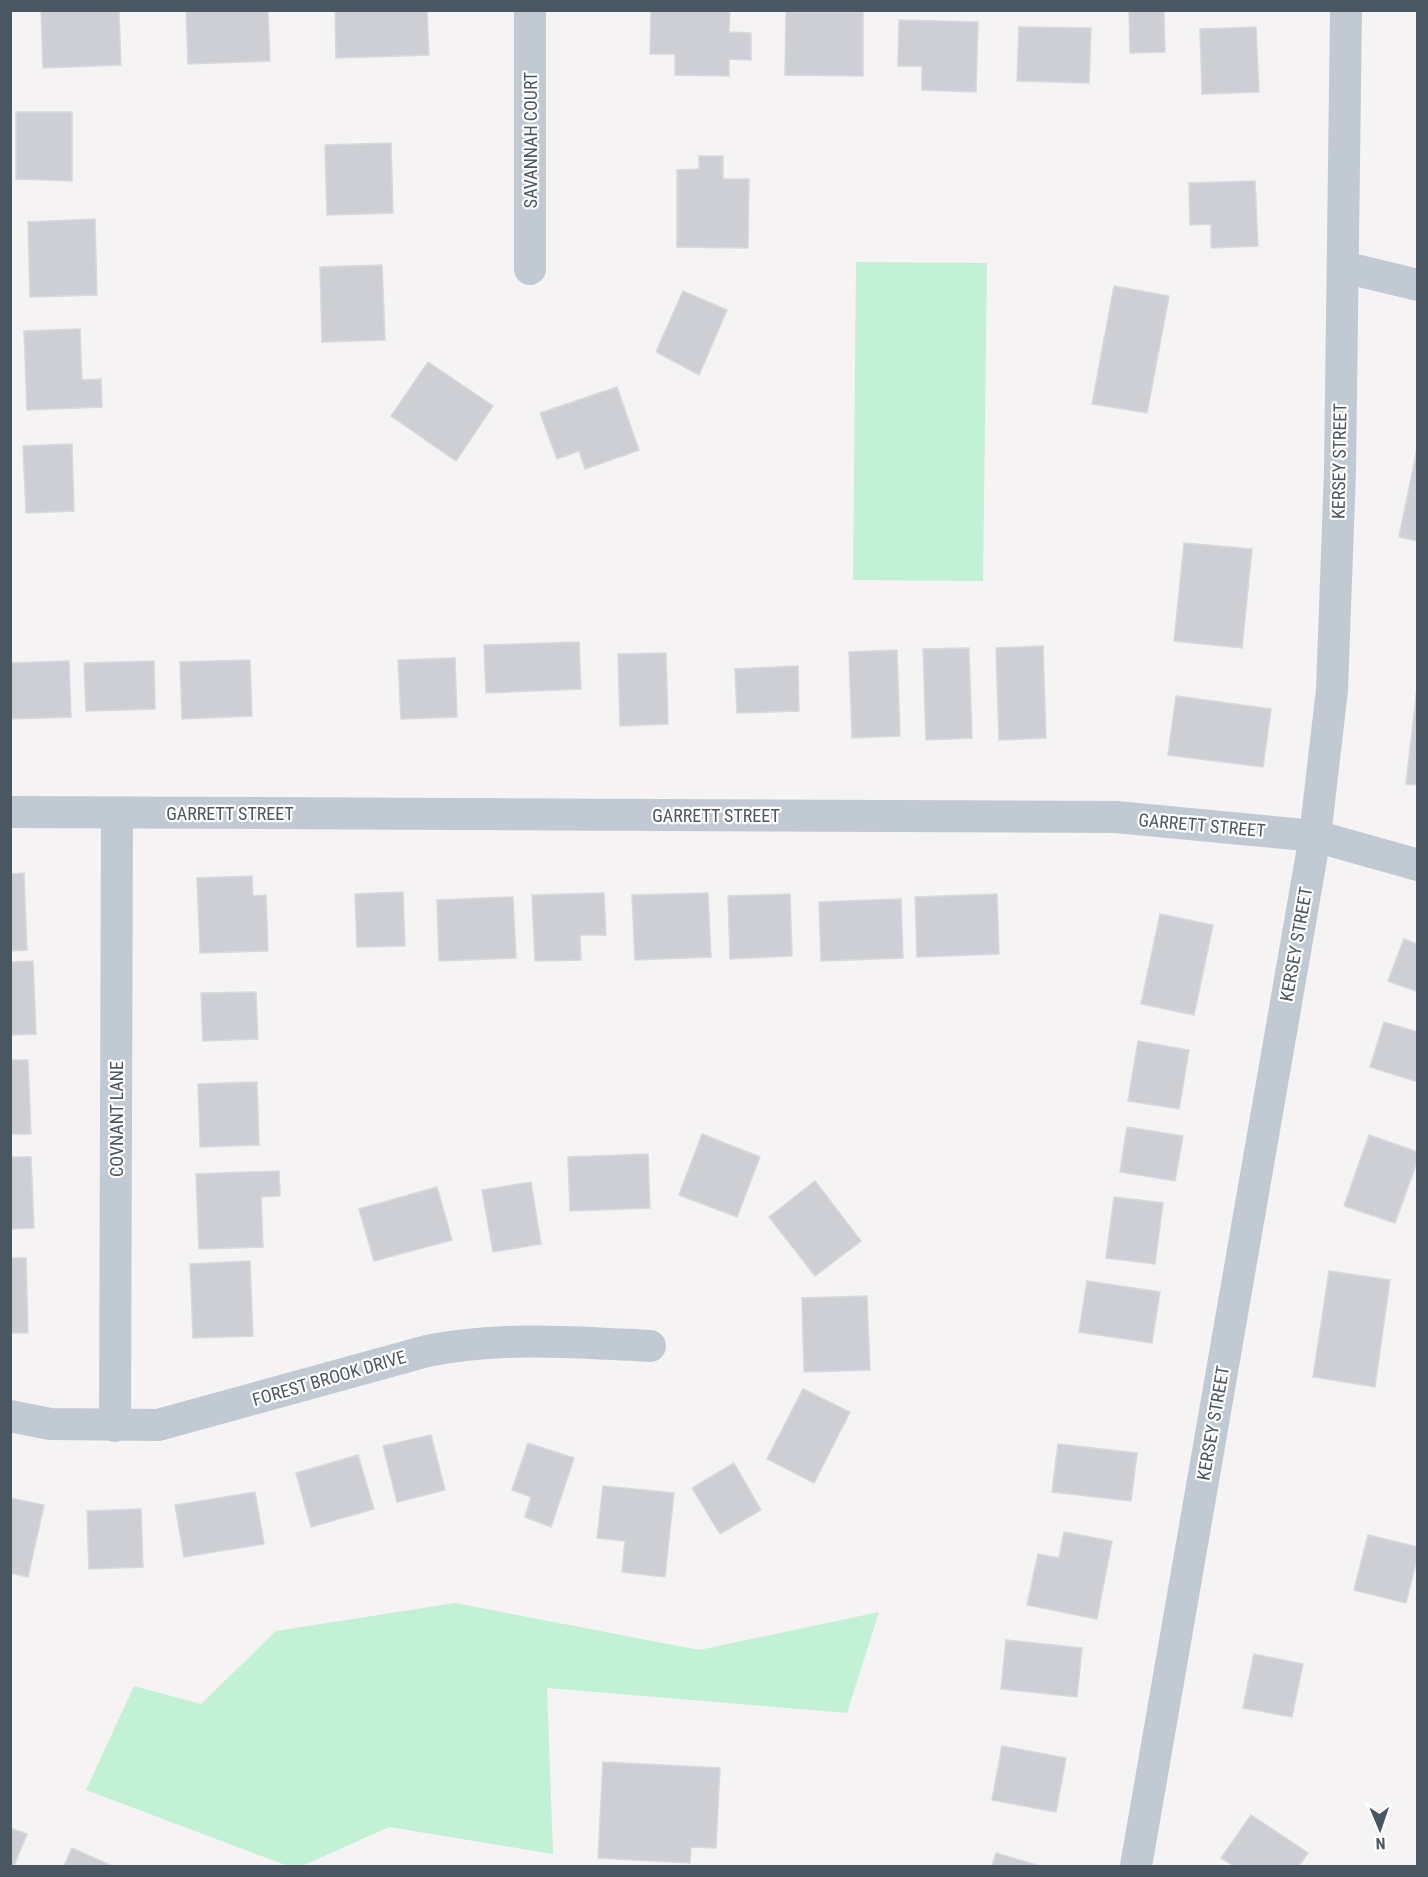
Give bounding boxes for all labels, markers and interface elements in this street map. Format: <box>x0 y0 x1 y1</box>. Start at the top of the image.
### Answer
street label: SAVANNAH COURT <box>520 72 541 208</box>
street label: KERSEY STREET <box>1327 403 1351 519</box>
street label: GARRETT STREET <box>166 803 294 824</box>
street label: GARRETT STREET <box>652 805 780 826</box>
street label: GARRETT STREET <box>1138 809 1266 841</box>
street label: KERSEY STREET <box>1276 885 1316 1003</box>
street label: COVNANT LANE <box>106 1061 127 1177</box>
street label: FOREST BROOK DRIVE <box>250 1346 408 1410</box>
street label: KERSEY STREET <box>1193 1364 1233 1482</box>
north arrow <box>1350 1799 1410 1859</box>
text: N <box>1375 1834 1386 1853</box>

